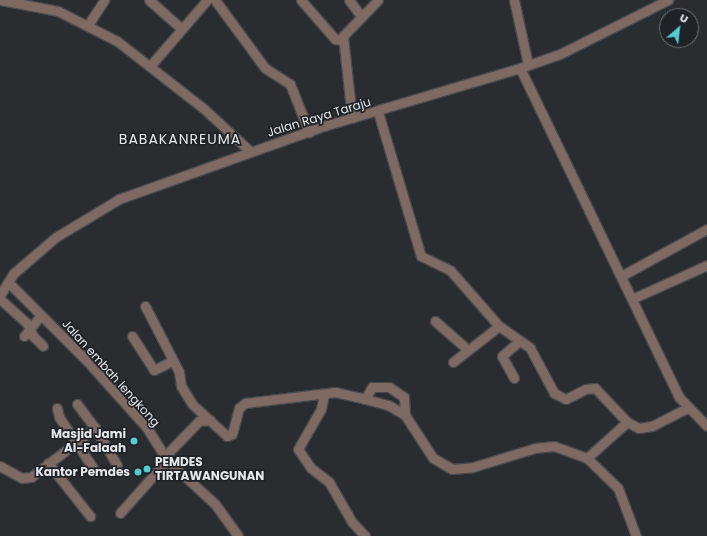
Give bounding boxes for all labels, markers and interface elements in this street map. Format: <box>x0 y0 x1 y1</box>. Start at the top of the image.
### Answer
north arrow <box>659 8 699 48</box>
text: U <box>677 9 691 27</box>
street label: Jalan Raya Taraju <box>265 94 373 140</box>
district label: BABAKANREUMA <box>119 131 241 147</box>
street label: Jalan embah lengkong <box>59 316 163 430</box>
place label: Masjid Jami Al-Falaah <box>51 427 126 455</box>
marker: Masjid Jami Al-Falaah <box>129 436 139 446</box>
place label: PEMDES TIRTAWANGUNAN <box>155 455 264 483</box>
marker: PEMDES TIRTAWANGUNAN <box>142 464 152 474</box>
place label: Kantor Pemdes <box>35 465 130 479</box>
marker: Kantor Pemdes <box>133 467 143 477</box>

